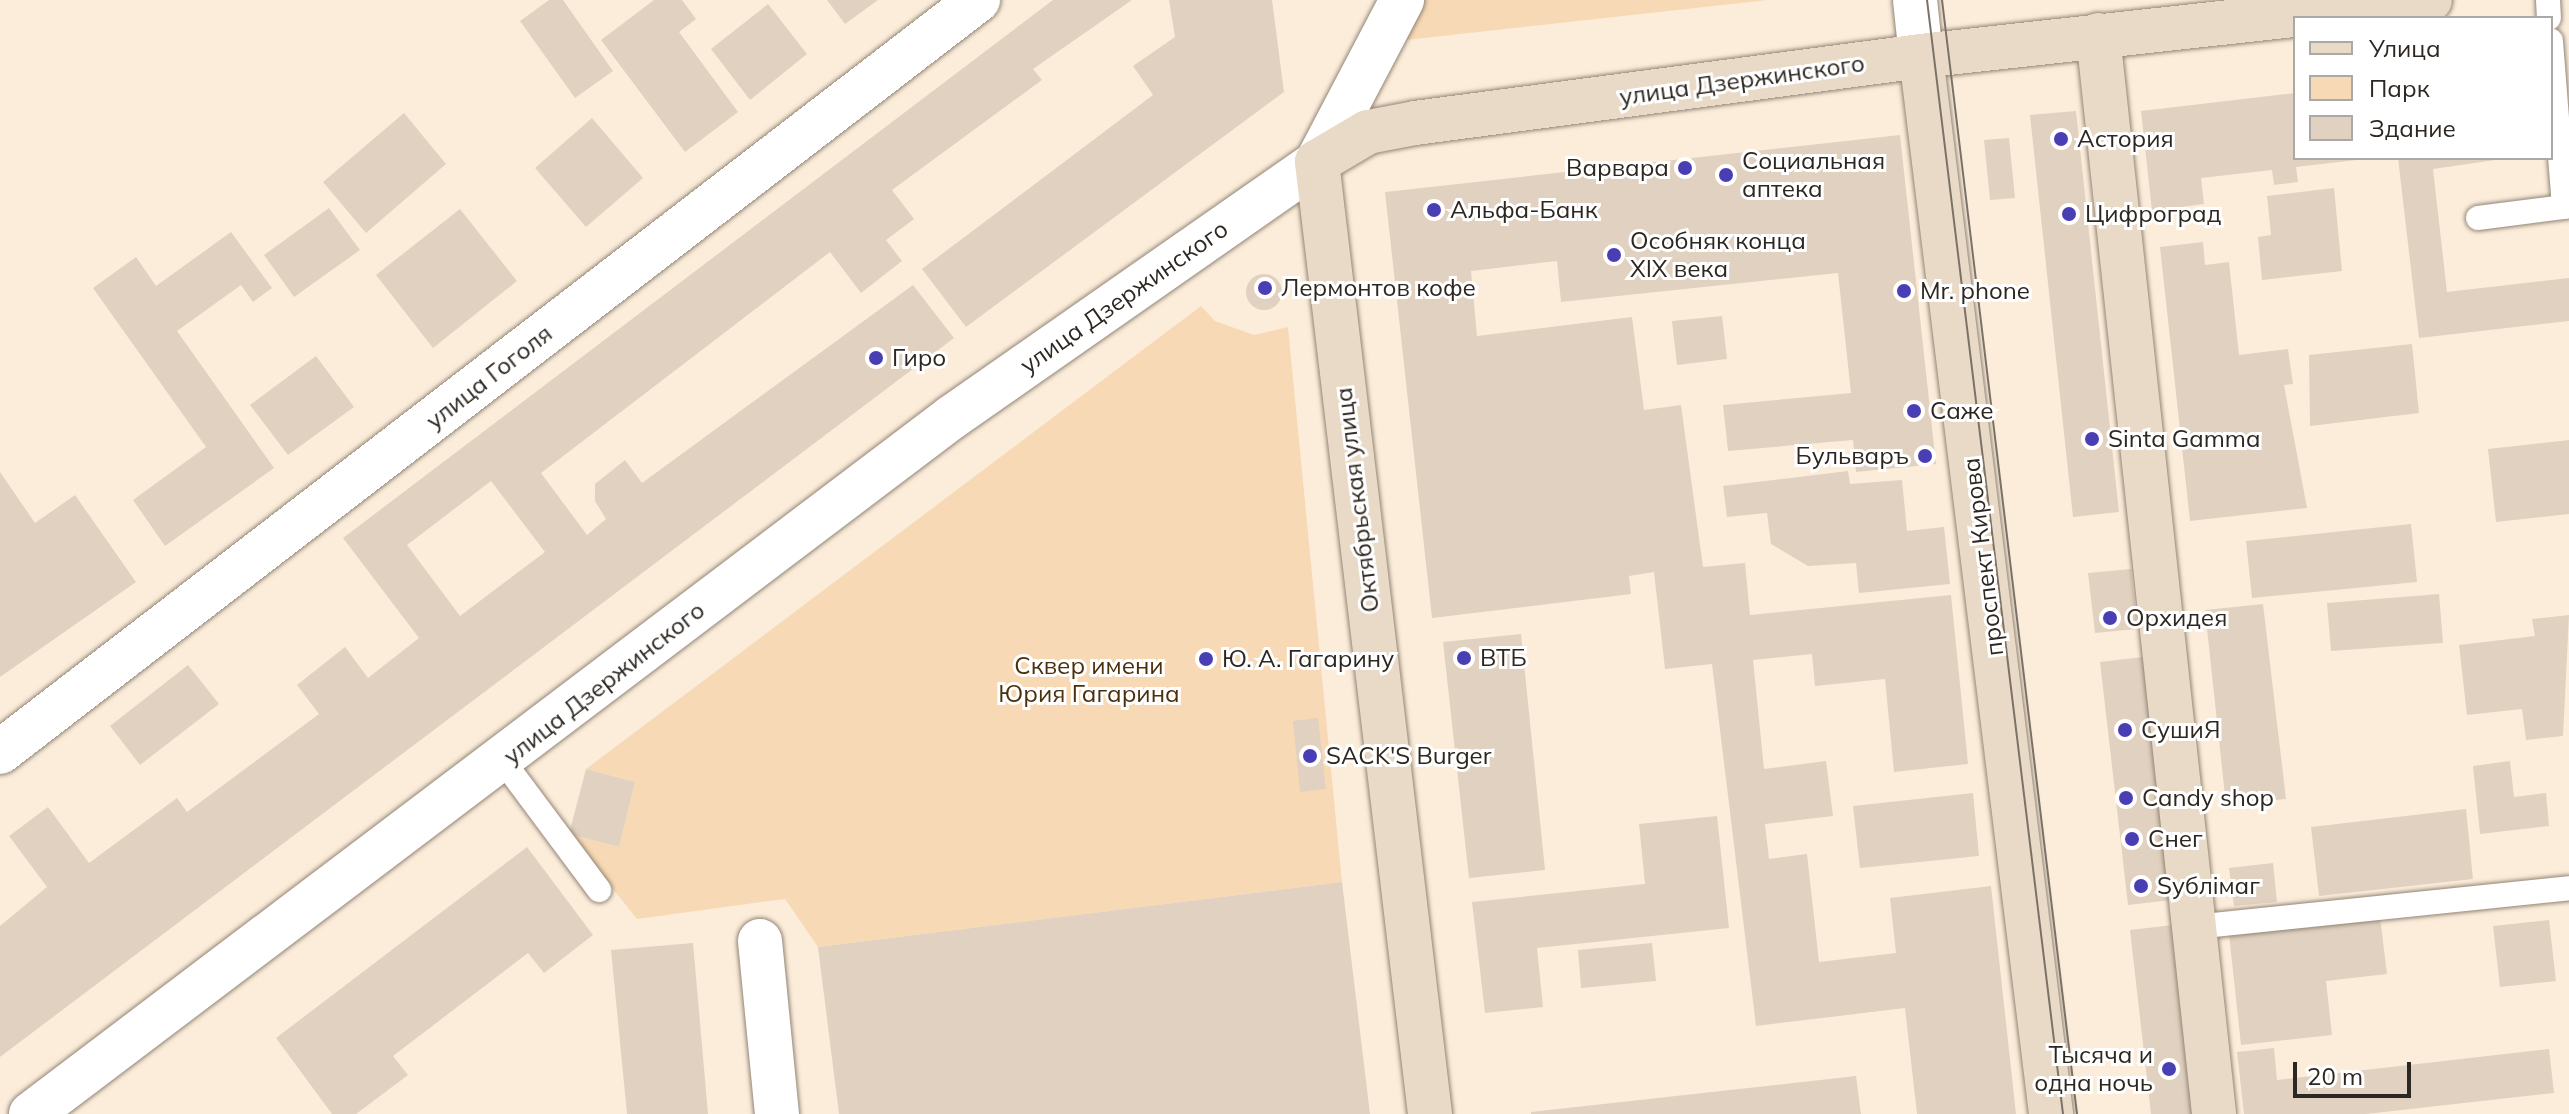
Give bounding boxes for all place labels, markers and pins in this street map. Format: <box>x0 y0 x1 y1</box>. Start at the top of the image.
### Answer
place label: Астория <box>2077 125 2174 153</box>
marker: Астория <box>2052 130 2070 148</box>
place label: Социальная аптека <box>1742 147 1885 203</box>
place label: Варвара <box>1566 154 1669 182</box>
marker: Варвара <box>1676 159 1694 177</box>
marker: Социальная аптека <box>1717 166 1735 184</box>
place label: Альфа-Банк <box>1450 196 1598 224</box>
place label: Цифроград <box>2085 200 2221 228</box>
marker: Альфа-Банк <box>1425 201 1443 219</box>
marker: Цифроград <box>2060 205 2078 223</box>
place label: Особняк конца XIX века <box>1630 227 1806 283</box>
marker: Особняк конца XIX века <box>1605 246 1623 264</box>
place label: Лермонтов кофе <box>1281 274 1476 302</box>
place label: Mr. phone <box>1920 277 2030 305</box>
marker: Лермонтов кофе <box>1256 279 1274 297</box>
marker: Mr. phone <box>1895 282 1913 300</box>
place label: Гиро <box>892 344 946 372</box>
marker: Гиро <box>867 349 885 367</box>
place label: Саже <box>1930 397 1994 425</box>
marker: Саже <box>1905 402 1923 420</box>
place label: Sinta Gamma <box>2108 425 2260 453</box>
marker: Sinta Gamma <box>2083 430 2101 448</box>
place label: Бульваръ <box>1795 442 1909 470</box>
marker: Бульваръ <box>1916 447 1934 465</box>
place label: Орхидея <box>2126 604 2227 632</box>
marker: Орхидея <box>2101 609 2119 627</box>
place label: ВТБ <box>1480 644 1527 672</box>
place label: Ю. А. Гагарину <box>1222 645 1394 673</box>
marker: ВТБ <box>1455 649 1473 667</box>
marker: Ю. А. Гагарину <box>1197 650 1215 668</box>
place label: СушиЯ <box>2141 716 2220 744</box>
marker: СушиЯ <box>2116 721 2134 739</box>
place label: SACK'S Burger <box>1326 742 1491 770</box>
marker: SACK'S Burger <box>1301 747 1319 765</box>
place label: Candy shop <box>2142 784 2274 812</box>
marker: Candy shop <box>2117 789 2135 807</box>
place label: Снег <box>2148 825 2203 853</box>
marker: Снег <box>2123 830 2141 848</box>
place label: Sублiмаг <box>2157 872 2260 900</box>
marker: Sублiмаг <box>2132 877 2150 895</box>
place label: Тысяча и одна ночь <box>2034 1041 2153 1097</box>
marker: Тысяча и одна ночь <box>2160 1060 2178 1078</box>

